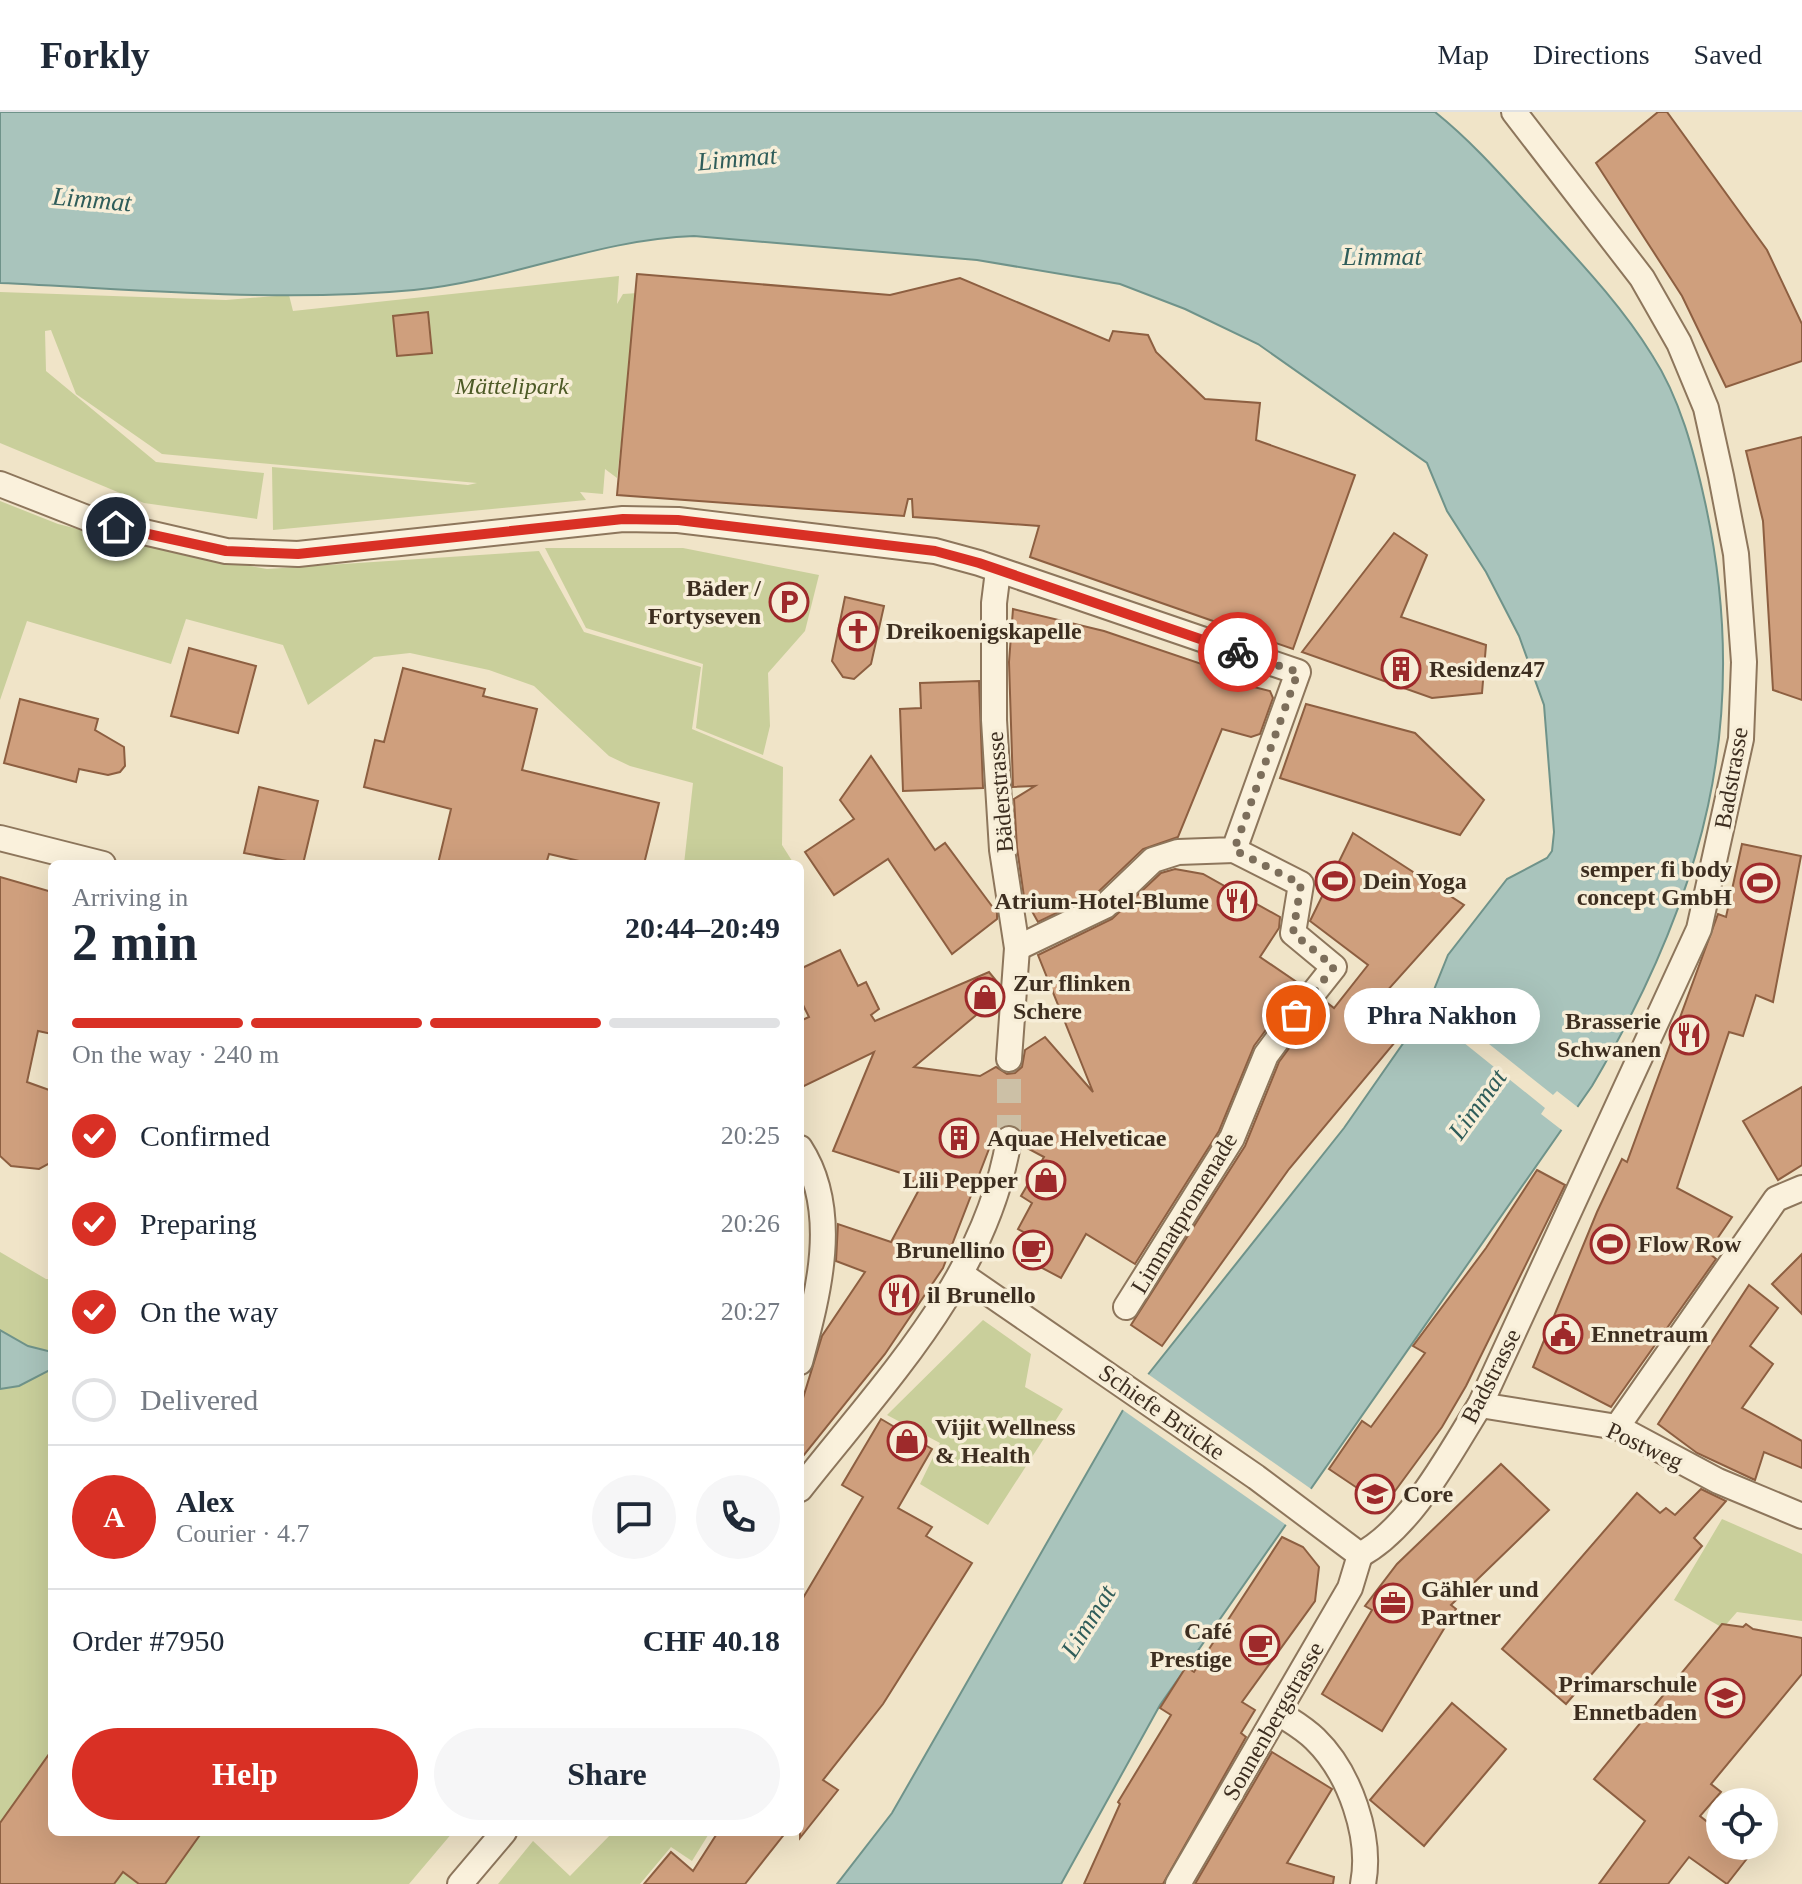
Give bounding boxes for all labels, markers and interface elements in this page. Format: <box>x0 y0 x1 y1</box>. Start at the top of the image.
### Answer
text: Forkly <box>40 34 150 76</box>
text: Map <box>1438 39 1489 70</box>
text: Directions <box>1533 39 1650 70</box>
text: Saved <box>1694 39 1762 70</box>
water label: Limmat <box>695 141 779 176</box>
water label: Limmat <box>50 182 134 217</box>
water label: Limmat <box>1341 242 1423 271</box>
park label: Mättelipark <box>454 373 569 399</box>
pin <box>82 493 150 561</box>
icon: home <box>94 505 138 549</box>
place label: Bäder / Fortyseven <box>648 575 761 629</box>
parking icon: Bäder / Fortyseven <box>768 581 810 623</box>
church icon: Dreikoenigskapelle <box>837 610 879 652</box>
courier <box>1198 612 1278 692</box>
place label: Dreikoenigskapelle <box>886 618 1082 644</box>
icon: bike <box>1216 630 1260 674</box>
building icon: Residenz47 <box>1380 648 1422 690</box>
place label: Residenz47 <box>1429 656 1545 682</box>
street label: Badstrasse <box>1709 725 1753 831</box>
street label: Bäderstrasse <box>982 730 1018 854</box>
place label: semper fi body concept GmbH <box>1577 856 1732 910</box>
sports icon: Dein Yoga <box>1314 860 1356 902</box>
sports icon: semper fi body concept GmbH <box>1739 862 1781 904</box>
place label: Dein Yoga <box>1363 868 1467 894</box>
restaurant icon: Atrium-Hotel-Blume <box>1216 880 1258 922</box>
text: Arriving in <box>72 883 188 912</box>
place label: Atrium-Hotel-Blume <box>994 888 1209 914</box>
text: 20:44–20:49 <box>625 911 780 944</box>
text: 2 min <box>72 914 198 971</box>
place label: Zur flinken Schere <box>1013 970 1131 1024</box>
shop icon: Zur flinken Schere <box>964 976 1006 1018</box>
pin <box>1262 981 1330 1049</box>
callout: Phra Nakhon <box>1344 987 1540 1043</box>
icon: bag <box>1274 993 1318 1037</box>
text: Phra Nakhon <box>1367 1001 1517 1030</box>
place label: Brasserie Schwanen <box>1557 1008 1661 1062</box>
restaurant icon: Brasserie Schwanen <box>1668 1014 1710 1056</box>
text: On the way · 240 m <box>72 1040 279 1069</box>
water label: Limmat <box>1442 1063 1513 1146</box>
icon: check <box>72 1114 116 1158</box>
building icon: Aquae Helveticae <box>938 1117 980 1159</box>
text: Confirmed <box>140 1119 270 1152</box>
text: 20:25 <box>721 1121 780 1150</box>
place label: Aquae Helveticae <box>987 1125 1167 1151</box>
street label: Limmatpromenade <box>1126 1128 1242 1298</box>
shop icon: Lili Pepper <box>1025 1159 1067 1201</box>
place label: Lili Pepper <box>903 1167 1018 1193</box>
icon: check <box>72 1202 116 1246</box>
text: Preparing <box>140 1207 257 1240</box>
text: 20:26 <box>721 1209 780 1238</box>
sports icon: Flow Row <box>1589 1223 1631 1265</box>
cafe icon: Brunellino <box>1012 1229 1054 1271</box>
place label: Flow Row <box>1638 1231 1742 1257</box>
place label: Brunellino <box>896 1237 1005 1263</box>
restaurant icon: il Brunello <box>878 1274 920 1316</box>
place label: il Brunello <box>927 1282 1036 1308</box>
icon: check <box>72 1290 116 1334</box>
text: On the way <box>140 1295 278 1328</box>
text: 20:27 <box>721 1297 780 1326</box>
public building icon: Ennetraum <box>1542 1313 1584 1355</box>
place label: Ennetraum <box>1591 1321 1708 1347</box>
street label: Badstrasse <box>1456 1324 1526 1428</box>
street label: Schiefe Brücke <box>1094 1359 1230 1465</box>
text: Delivered <box>140 1383 258 1416</box>
place label: Vijit Wellness & Health <box>935 1414 1076 1468</box>
street label: Postweg <box>1603 1417 1687 1475</box>
shop icon: Vijit Wellness & Health <box>886 1420 928 1462</box>
school or university icon: Core <box>1354 1473 1396 1515</box>
button: chat <box>592 1475 676 1559</box>
button: phone <box>696 1475 780 1559</box>
place label: Core <box>1403 1481 1454 1507</box>
text: Alex <box>176 1485 234 1518</box>
text: A <box>103 1500 125 1533</box>
text: Courier · 4.7 <box>176 1519 310 1548</box>
place label: Gähler und Partner <box>1421 1576 1539 1630</box>
water label: Limmat <box>1055 1579 1122 1663</box>
office icon: Gähler und Partner <box>1372 1582 1414 1624</box>
place label: Café Prestige <box>1150 1618 1232 1672</box>
text: Order #7950 <box>72 1624 224 1657</box>
text: CHF 40.18 <box>643 1624 780 1657</box>
cafe icon: Café Prestige <box>1239 1624 1281 1666</box>
street label: Sonnenbergstrasse <box>1217 1637 1329 1805</box>
place label: Primarschule Ennetbaden <box>1558 1671 1697 1725</box>
school or university icon: Primarschule Ennetbaden <box>1704 1677 1746 1719</box>
button: Help <box>72 1728 418 1820</box>
button: Share <box>434 1728 780 1820</box>
map controls <box>1706 1788 1778 1860</box>
button: locate <box>1706 1788 1778 1860</box>

